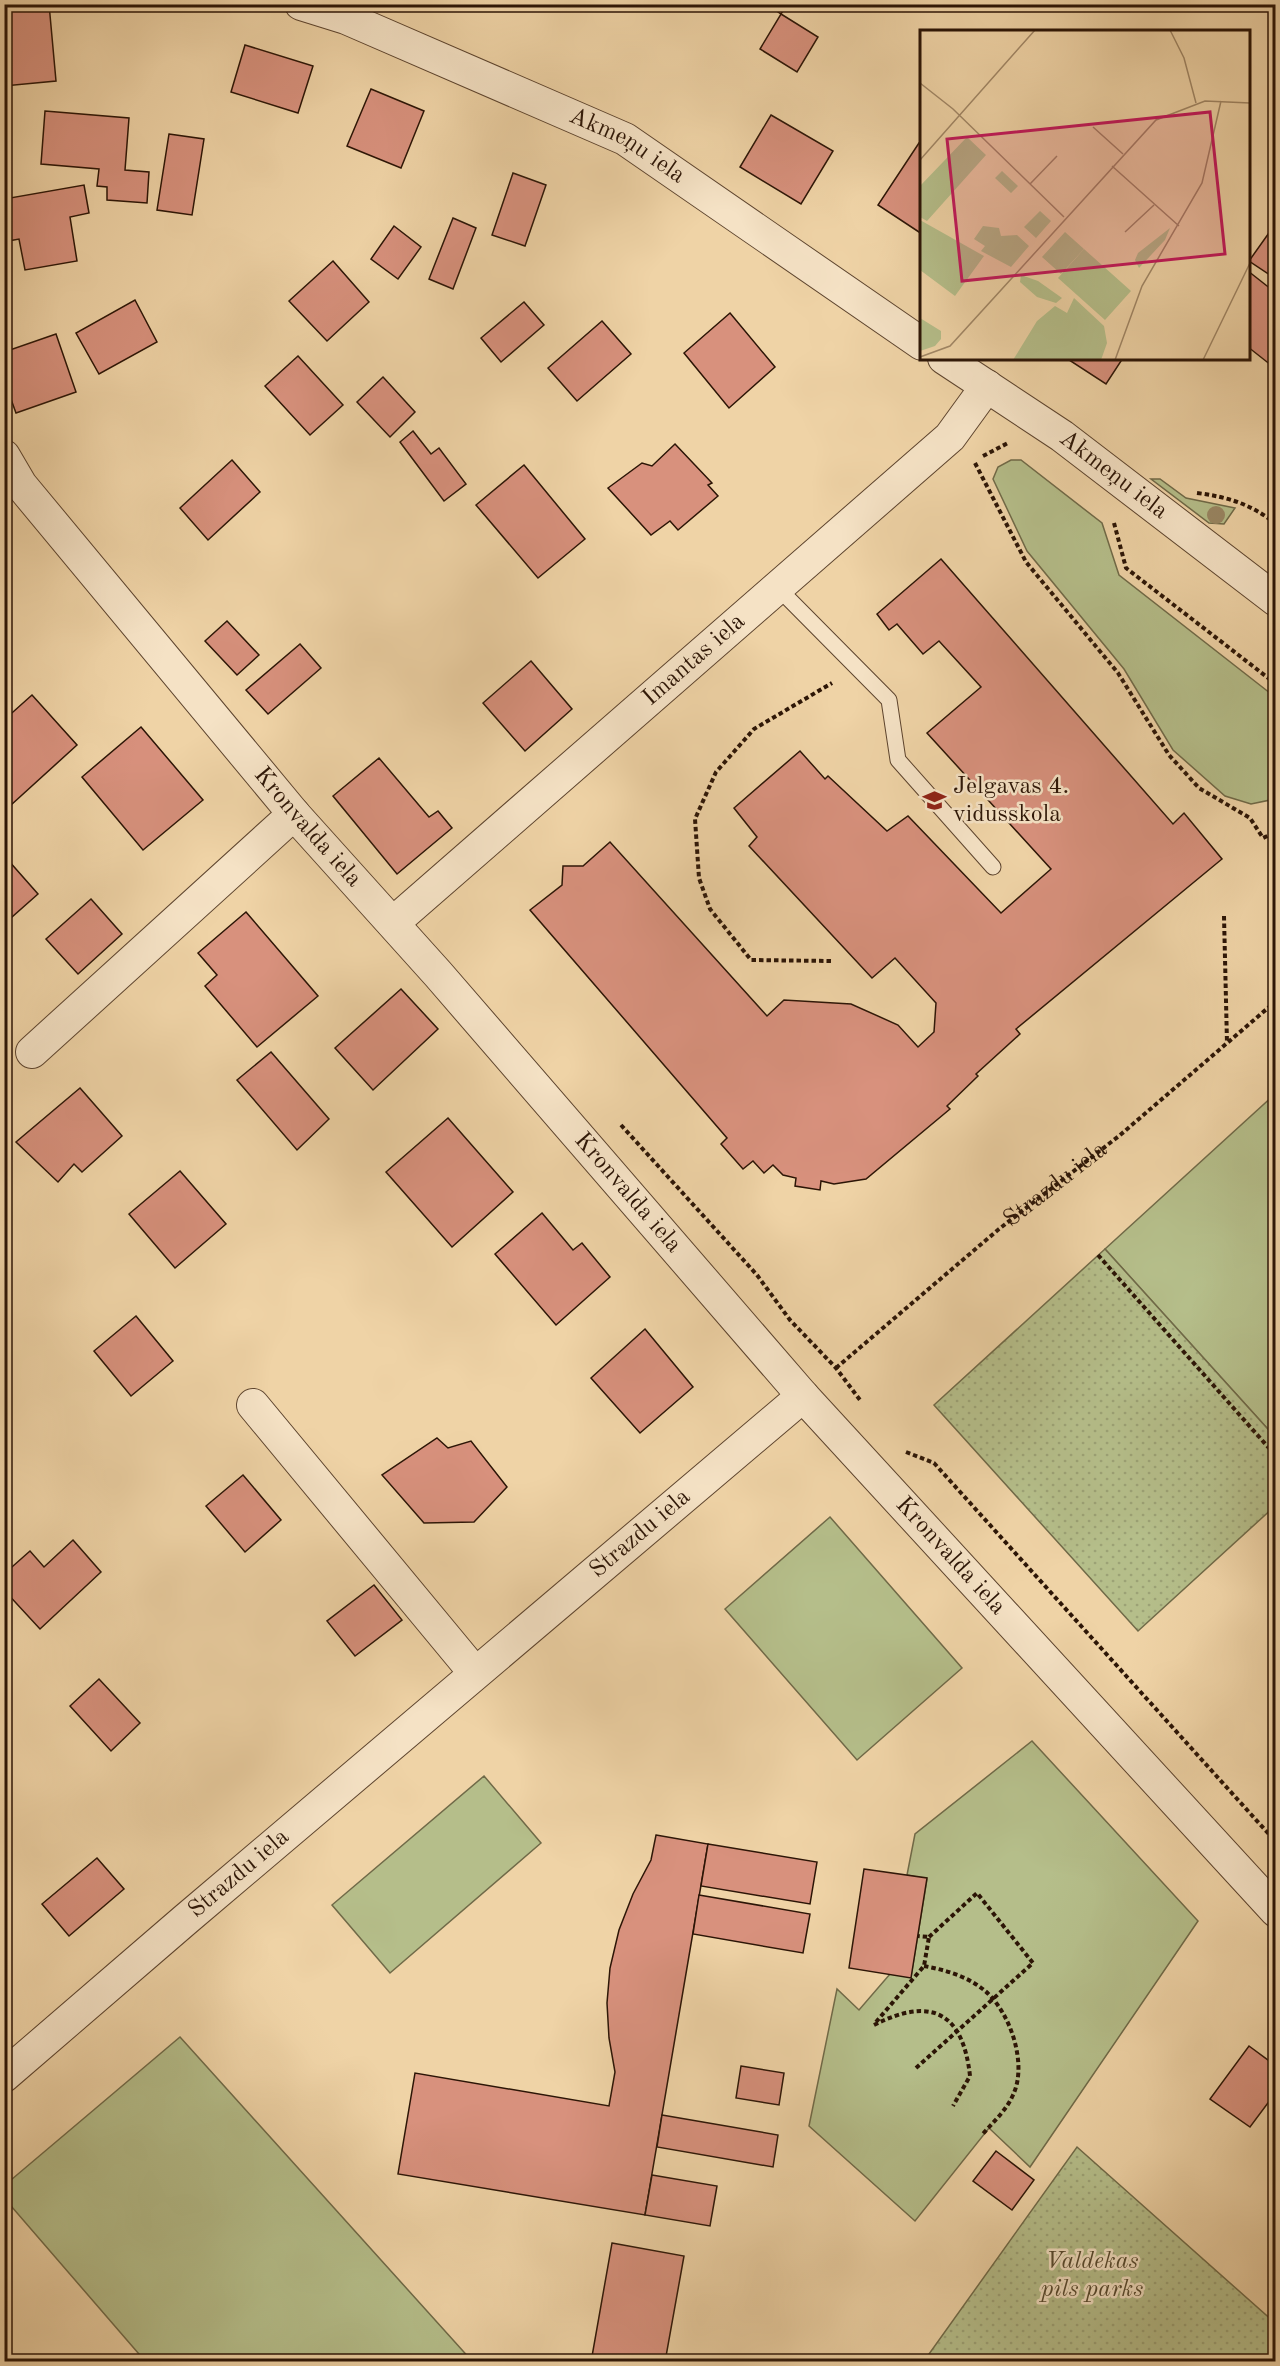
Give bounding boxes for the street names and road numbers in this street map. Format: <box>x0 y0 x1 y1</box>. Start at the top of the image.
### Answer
street label: Akmeņu iela <box>565 104 689 188</box>
street label: Akmeņu iela <box>1055 426 1172 524</box>
street label: Imantas iela <box>639 609 750 711</box>
street label: Kronvalda iela <box>249 763 366 892</box>
street label: Kronvalda iela <box>569 1128 686 1258</box>
street label: Strazdu iela <box>1000 1138 1112 1232</box>
street label: Strazdu iela <box>586 1485 695 1583</box>
street label: Kronvalda iela <box>891 1493 1010 1620</box>
street label: Strazdu iela <box>184 1825 294 1923</box>

